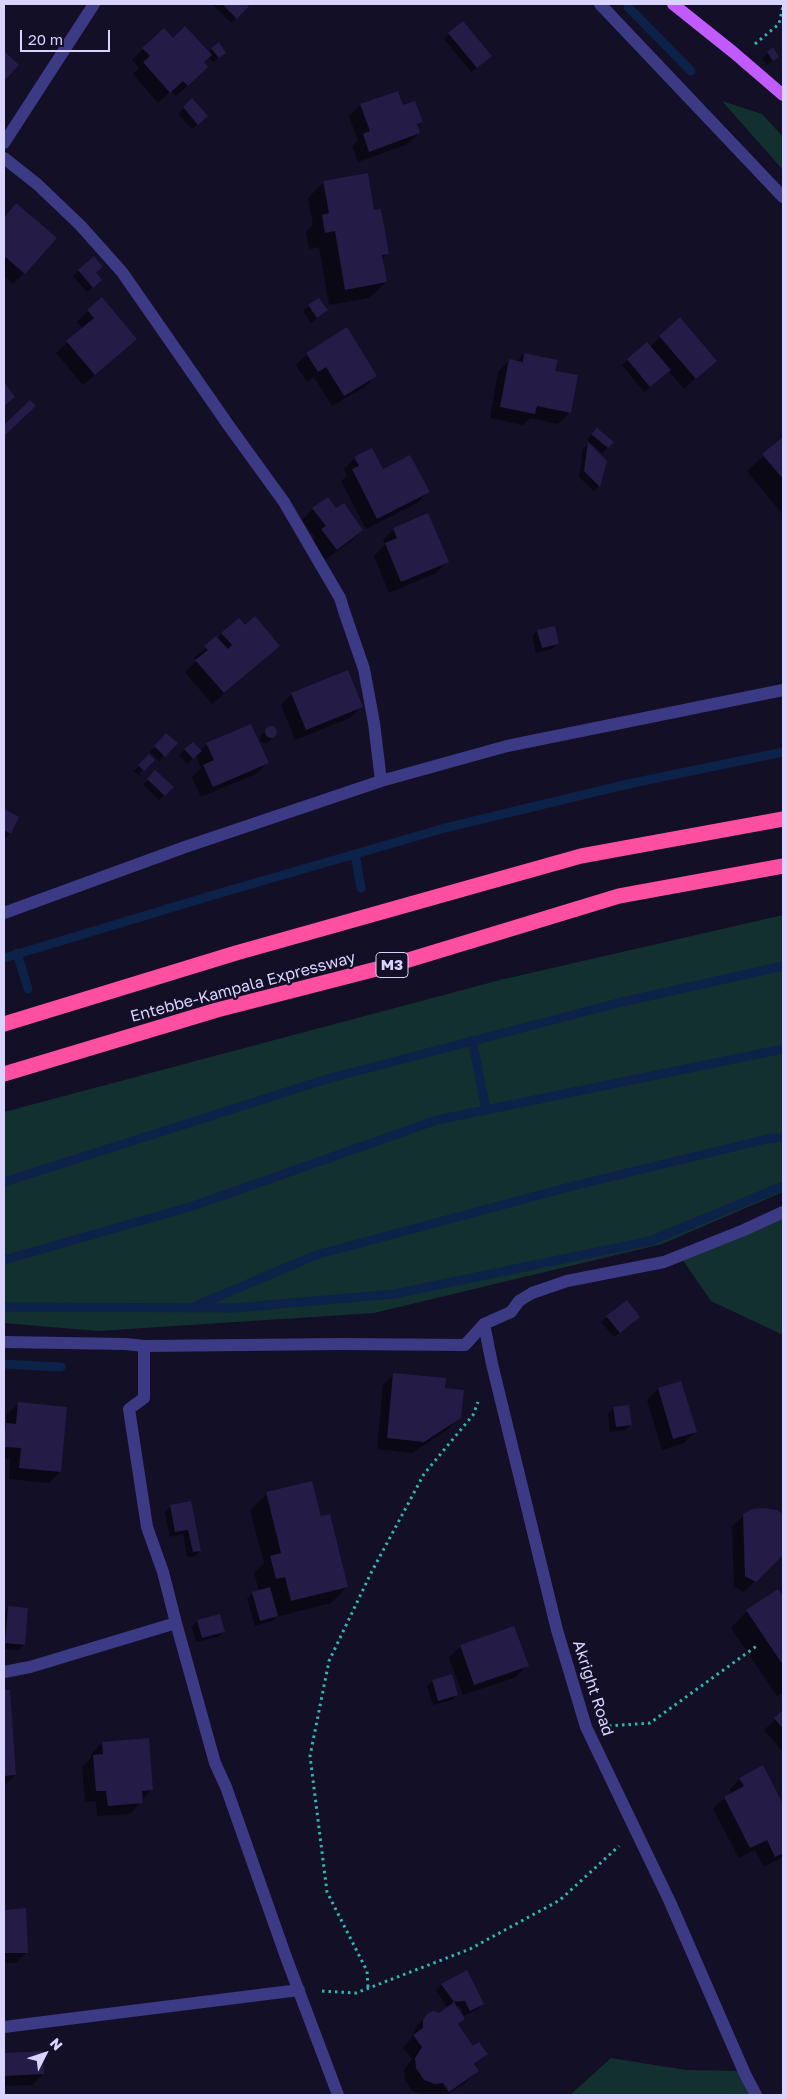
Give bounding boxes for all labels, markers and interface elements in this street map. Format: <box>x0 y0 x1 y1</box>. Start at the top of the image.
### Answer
scale bar <box>22 20 112 52</box>
text: 20 m <box>28 30 63 48</box>
street label: Entebbe-Kampala Expressway <box>128 948 358 1026</box>
road number: M3 <box>376 952 408 978</box>
street label: Akright Road <box>569 1638 617 1738</box>
north arrow <box>20 2029 70 2079</box>
text: N <box>47 2034 67 2053</box>

